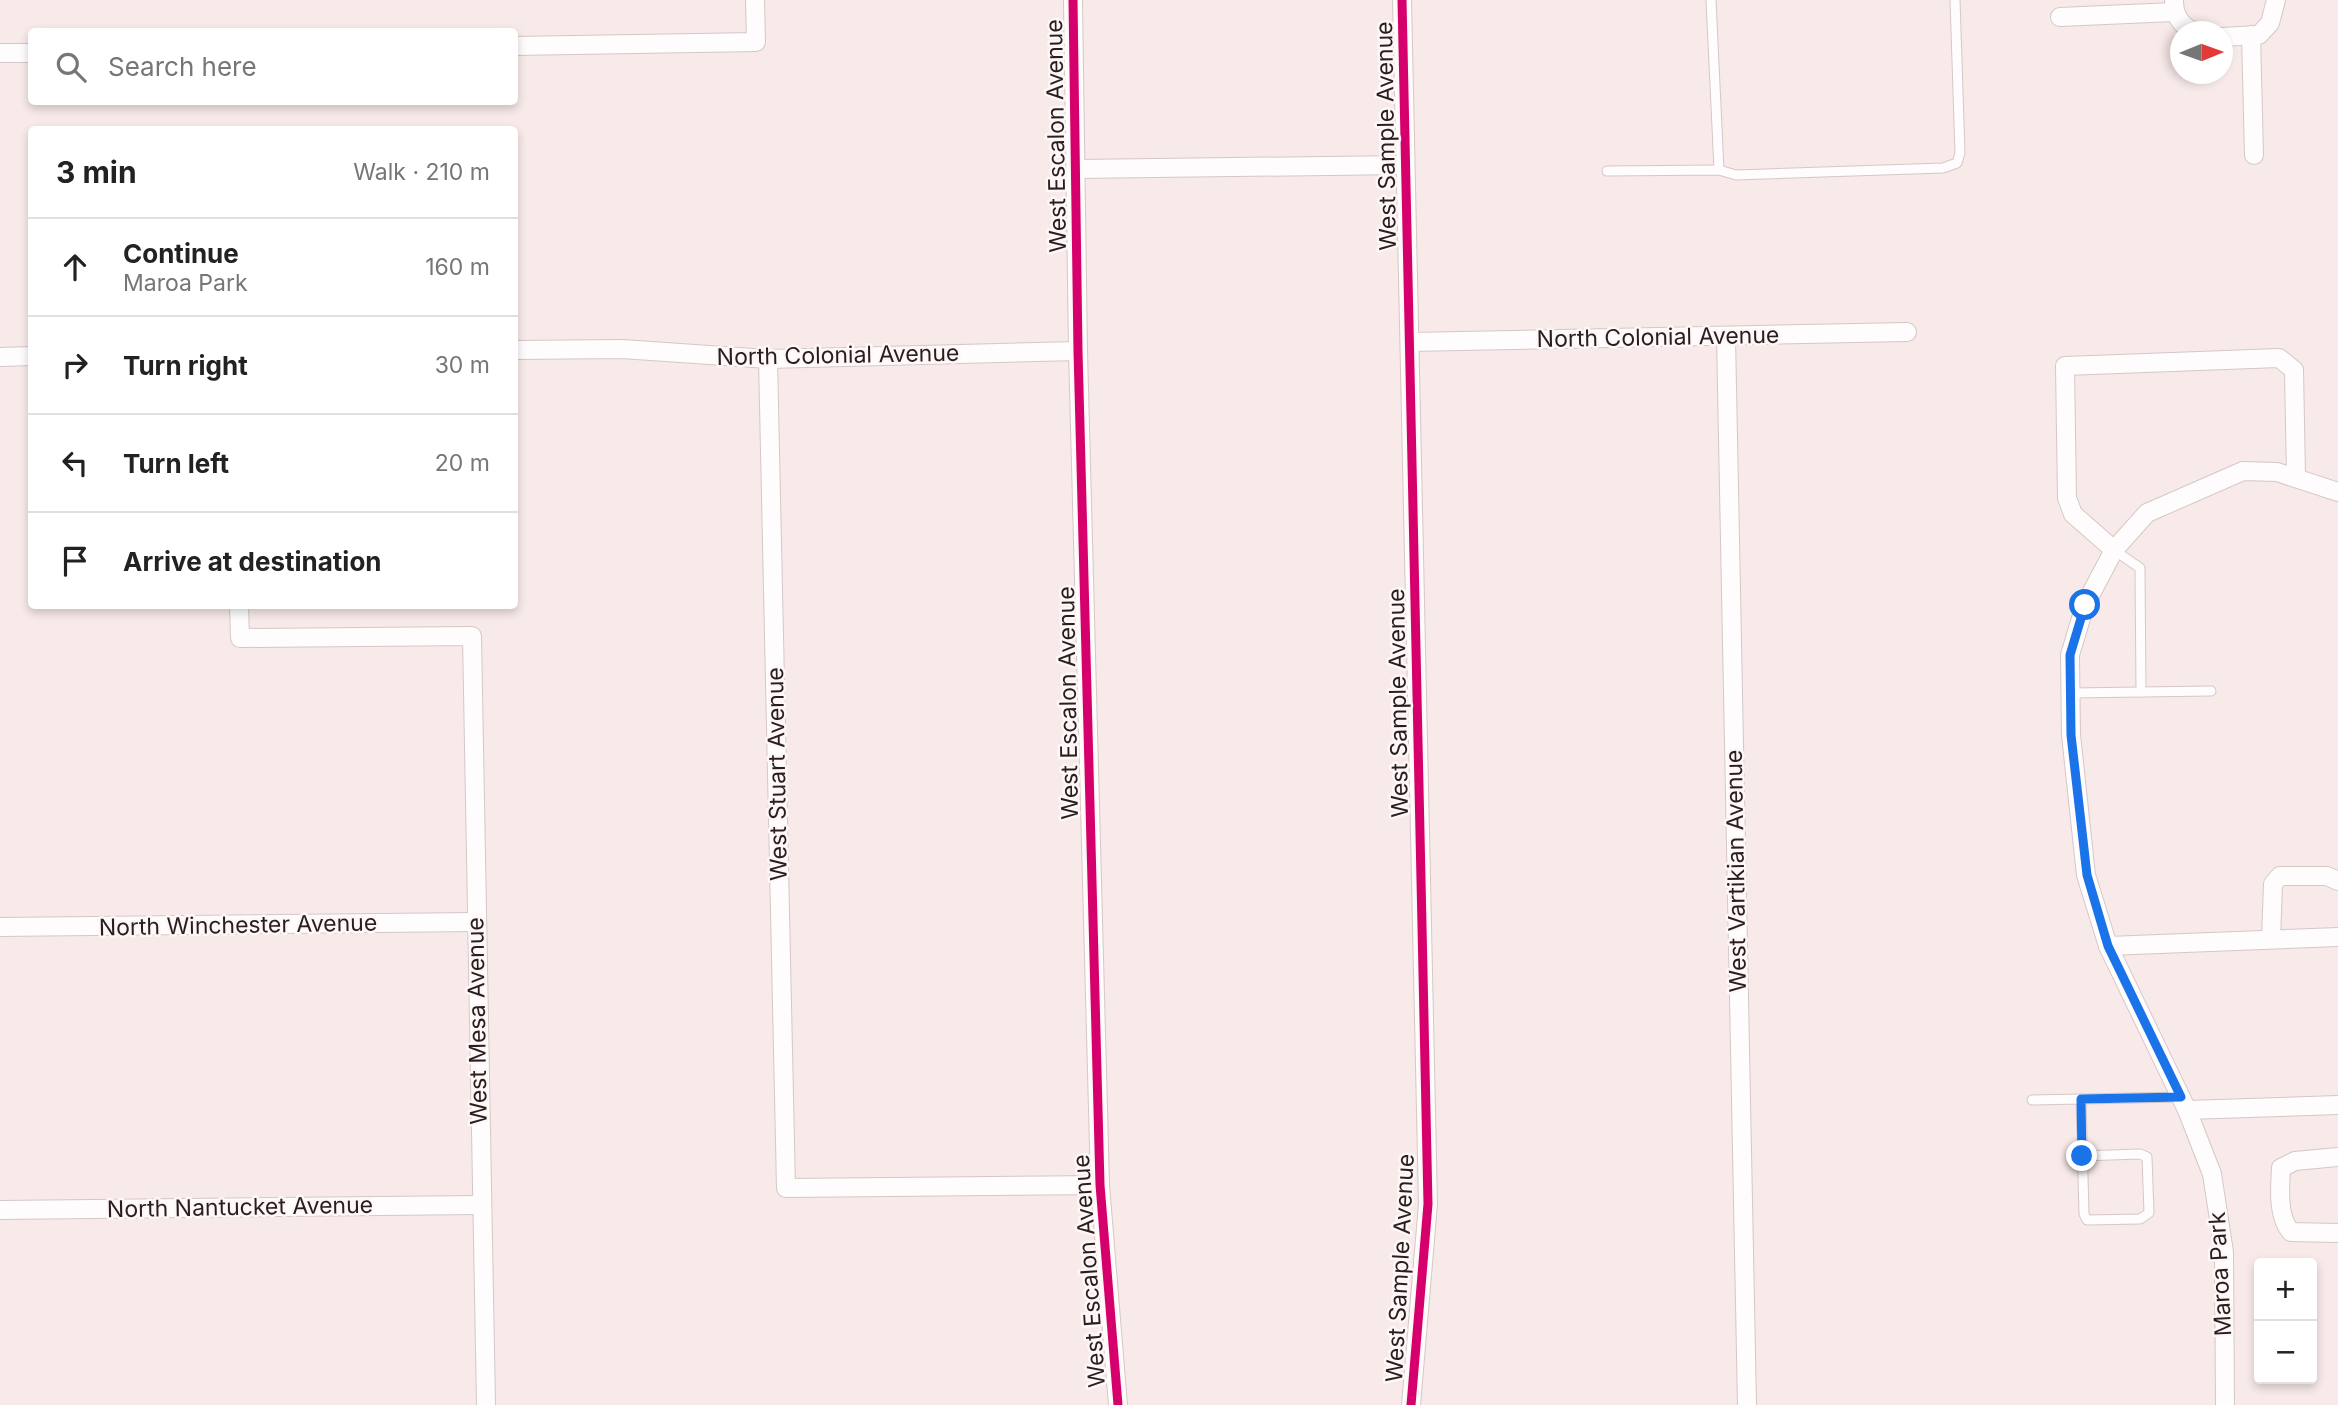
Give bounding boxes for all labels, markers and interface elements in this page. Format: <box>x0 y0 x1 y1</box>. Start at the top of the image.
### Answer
street label: West Escalon Avenue <box>1040 19 1072 253</box>
street label: West Sample Avenue <box>1370 21 1402 251</box>
north arrow <box>2170 21 2233 84</box>
search box <box>28 28 518 105</box>
icon: search <box>52 48 90 86</box>
text: Search here <box>108 51 257 82</box>
text: 3 min <box>56 154 137 190</box>
text: Walk · 210 m <box>353 158 490 186</box>
text: Continue <box>123 238 239 269</box>
icon: ahead <box>56 248 94 286</box>
text: 160 m <box>425 253 490 281</box>
text: Maroa Park <box>123 269 248 297</box>
street label: North Colonial Avenue <box>1536 321 1780 353</box>
street label: North Colonial Avenue <box>716 339 960 371</box>
icon: right <box>56 346 94 384</box>
text: Turn right <box>123 350 248 381</box>
text: 30 m <box>435 351 490 379</box>
icon: left <box>56 444 94 482</box>
text: Turn left <box>123 448 229 479</box>
text: 20 m <box>435 449 490 477</box>
icon: arrive <box>56 542 94 580</box>
text: Arrive at destination <box>123 546 382 577</box>
street label: West Escalon Avenue <box>1052 586 1084 820</box>
street label: West Sample Avenue <box>1382 588 1414 818</box>
route start <box>2069 589 2100 620</box>
street label: West Stuart Avenue <box>761 667 793 881</box>
street label: West Vartikian Avenue <box>1720 749 1752 993</box>
street label: North Winchester Avenue <box>99 909 377 941</box>
street label: West Mesa Avenue <box>461 917 493 1125</box>
route end <box>2066 1140 2097 1171</box>
street label: West Sample Avenue <box>1380 1153 1420 1383</box>
street label: West Escalon Avenue <box>1067 1154 1111 1388</box>
street label: North Nantucket Avenue <box>107 1191 373 1223</box>
street label: Maroa Park <box>2203 1211 2237 1337</box>
map controls <box>2254 1258 2317 1384</box>
button: + <box>2254 1258 2317 1321</box>
button: − <box>2254 1321 2317 1384</box>

